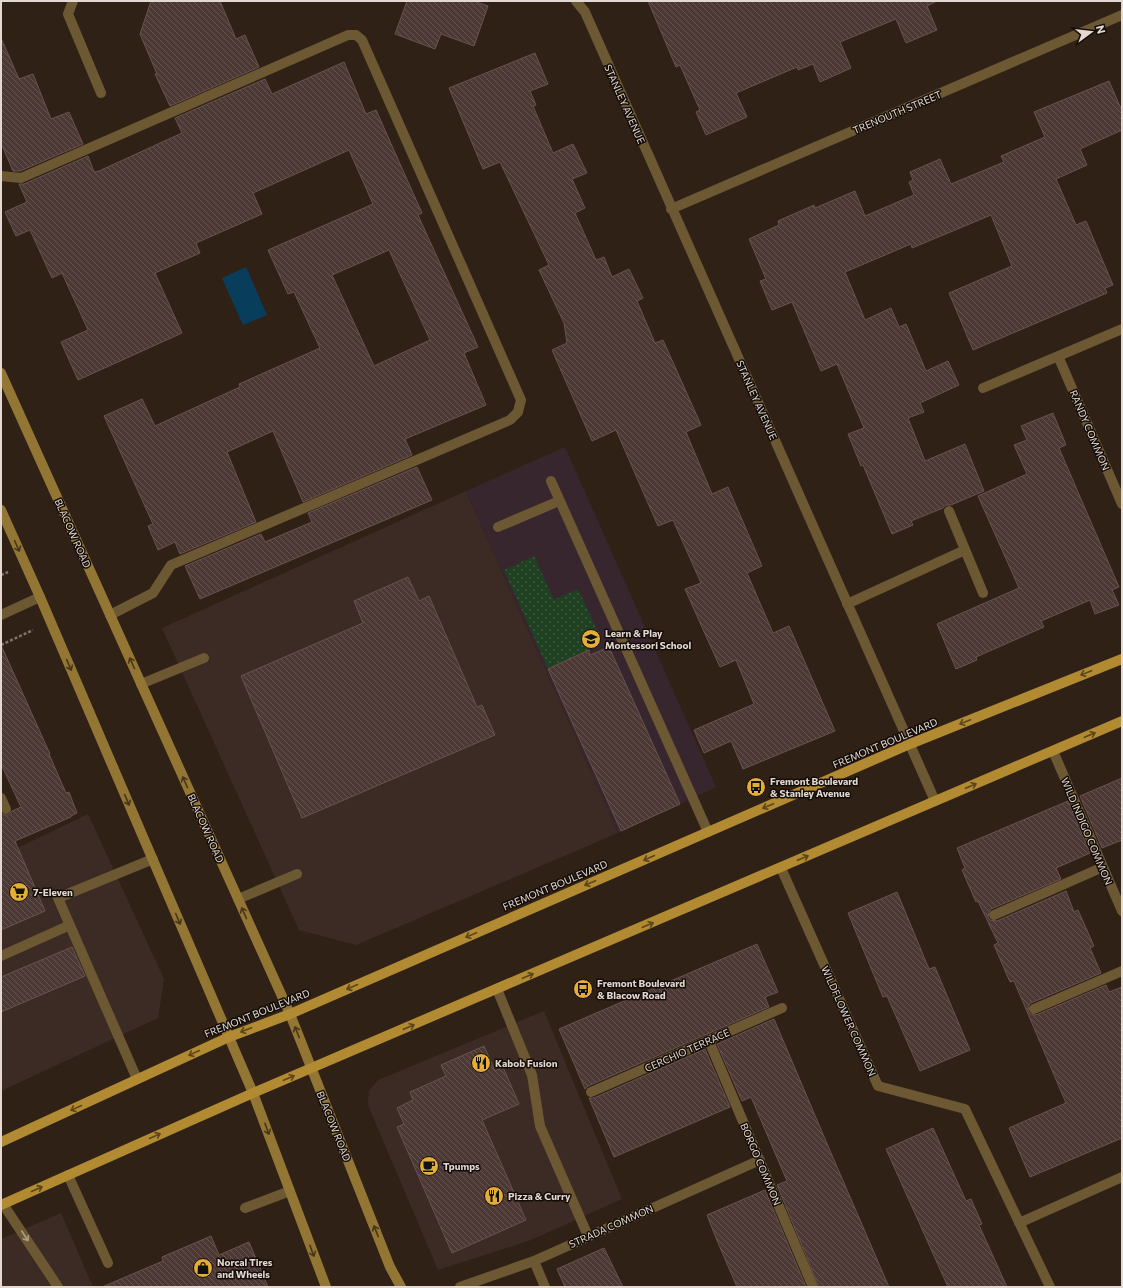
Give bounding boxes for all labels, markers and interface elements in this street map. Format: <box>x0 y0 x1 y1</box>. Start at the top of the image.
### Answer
north arrow <box>1071 12 1111 52</box>
text: N <box>1094 24 1108 35</box>
street label: STANLEY AVENUE <box>602 62 648 146</box>
street label: TRENOUTH STREET <box>851 88 944 136</box>
street label: STANLEY AVENUE <box>734 358 780 442</box>
street label: RANDY COMMON <box>1068 388 1112 472</box>
street label: BLACOW ROAD <box>52 497 94 569</box>
one-way arrow <box>14 539 21 551</box>
place label: Learn & Play Montessori School <box>605 627 691 651</box>
school or university icon: Learn & Play Montessori School <box>580 628 602 650</box>
one-way arrow <box>66 658 73 670</box>
one-way arrow <box>127 658 135 670</box>
one-way arrow <box>1080 670 1092 678</box>
street label: FREMONT BOULEVARD <box>831 715 939 771</box>
one-way arrow <box>960 719 972 726</box>
one-way arrow <box>1084 731 1096 738</box>
place label: Fremont Boulevard & Stanley Avenue <box>770 775 858 799</box>
one-way arrow <box>181 776 188 788</box>
bus stop icon: Fremont Boulevard & Stanley Avenue <box>745 776 767 798</box>
street label: WILD INDIGO COMMON <box>1059 776 1115 886</box>
one-way arrow <box>965 782 977 789</box>
street label: BLACOW ROAD <box>185 792 227 864</box>
one-way arrow <box>124 793 131 805</box>
one-way arrow <box>763 803 775 810</box>
one-way arrow <box>796 854 808 862</box>
one-way arrow <box>644 855 656 862</box>
street label: FREMONT BOULEVARD <box>501 857 609 913</box>
one-way arrow <box>585 880 597 887</box>
supermarket icon: 7-Eleven <box>8 881 30 903</box>
place label: 7-Eleven <box>33 886 73 898</box>
one-way arrow <box>240 908 247 920</box>
one-way arrow <box>175 913 183 925</box>
one-way arrow <box>641 920 653 928</box>
one-way arrow <box>466 932 478 939</box>
street label: WILDFLOWER COMMON <box>819 964 879 1078</box>
one-way arrow <box>522 971 534 979</box>
place label: Fremont Boulevard & Blacow Road <box>597 977 685 1001</box>
bus stop icon: Fremont Boulevard & Blacow Road <box>572 978 594 1000</box>
one-way arrow <box>346 984 358 991</box>
street label: FREMONT BOULEVARD <box>203 986 311 1040</box>
one-way arrow <box>402 1022 414 1030</box>
street label: CERCHIO TERRACE <box>643 1026 731 1074</box>
one-way arrow <box>241 1027 253 1035</box>
one-way arrow <box>292 1027 300 1039</box>
one-way arrow <box>188 1050 200 1057</box>
restaurant icon: Kabob Fusion <box>470 1052 492 1074</box>
place label: Kabob Fusion <box>495 1057 558 1069</box>
one-way arrow <box>283 1073 295 1081</box>
street label: BLACOW ROAD <box>315 1089 353 1163</box>
one-way arrow <box>70 1105 82 1112</box>
street label: BORGO COMMON <box>738 1121 784 1207</box>
one-way arrow <box>263 1123 271 1135</box>
one-way arrow <box>149 1132 161 1139</box>
cafe icon: Tpumps <box>418 1155 440 1177</box>
place label: Tpumps <box>443 1160 480 1172</box>
one-way arrow <box>30 1185 42 1192</box>
restaurant icon: Pizza & Curry <box>483 1185 505 1207</box>
place label: Pizza & Curry <box>508 1190 571 1202</box>
street label: STRADA COMMON <box>567 1202 655 1250</box>
one-way arrow <box>372 1226 379 1238</box>
one-way arrow <box>21 1230 29 1241</box>
one-way arrow <box>309 1245 317 1257</box>
place label: Norcal Tires and Wheels <box>217 1256 273 1280</box>
shop icon: Norcal Tires and Wheels <box>192 1257 214 1279</box>

